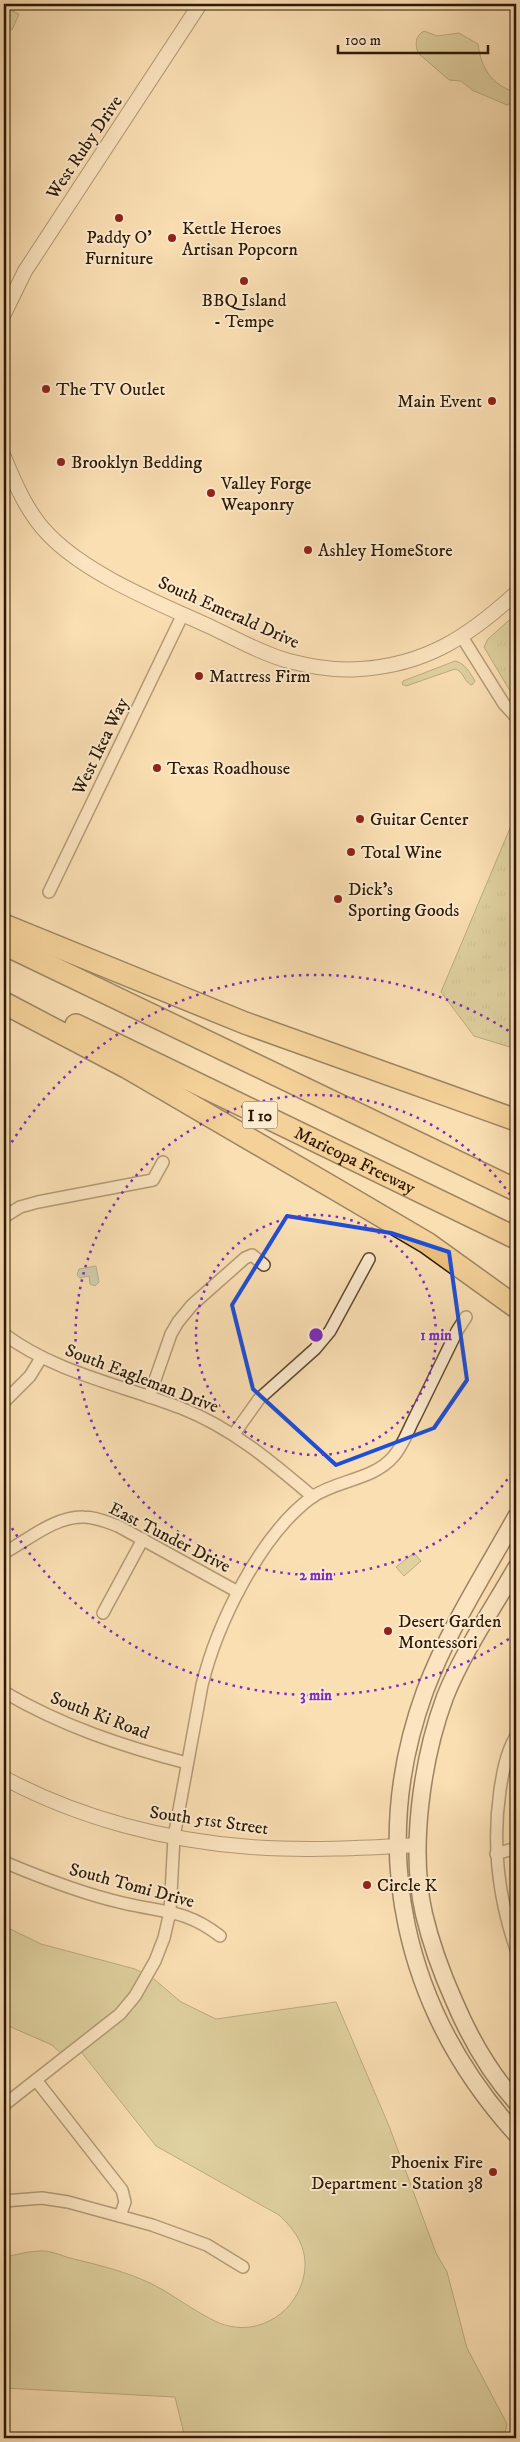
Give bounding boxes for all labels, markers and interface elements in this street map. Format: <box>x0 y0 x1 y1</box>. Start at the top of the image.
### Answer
scale bar <box>338 22 488 54</box>
text: 100 m <box>345 31 381 50</box>
street label: West Ruby Drive <box>42 92 128 204</box>
marker: Paddy O' Furniture <box>113 212 125 224</box>
place label: Kettle Heroes Artisan Popcorn <box>182 218 299 261</box>
place label: Paddy O' Furniture <box>85 227 153 270</box>
marker: Kettle Heroes Artisan Popcorn <box>166 232 178 244</box>
marker: BBQ Island - Tempe <box>238 275 250 287</box>
place label: BBQ Island - Tempe <box>202 290 286 333</box>
place label: The TV Outlet <box>56 379 165 401</box>
marker: The TV Outlet <box>40 383 52 395</box>
place label: Main Event <box>397 391 482 413</box>
marker: Main Event <box>486 395 498 407</box>
place label: Brooklyn Bedding <box>71 452 202 474</box>
marker: Brooklyn Bedding <box>55 456 67 468</box>
place label: Valley Forge Weaponry <box>220 473 312 516</box>
marker: Valley Forge Weaponry <box>205 487 217 499</box>
place label: Ashley HomeStore <box>318 540 453 562</box>
marker: Ashley HomeStore <box>302 544 314 556</box>
street label: South Emerald Drive <box>155 572 303 654</box>
place label: Mattress Firm <box>209 666 311 688</box>
marker: Mattress Firm <box>193 670 205 682</box>
street label: West Ikea Way <box>67 694 134 800</box>
place label: Texas Roadhouse <box>167 758 290 780</box>
marker: Texas Roadhouse <box>151 762 163 774</box>
place label: Guitar Center <box>370 809 469 831</box>
marker: Guitar Center <box>354 813 366 825</box>
place label: Total Wine <box>361 842 442 864</box>
marker: Total Wine <box>345 846 357 858</box>
place label: Dick's Sporting Goods <box>348 879 459 922</box>
marker: Dick's Sporting Goods <box>332 893 344 905</box>
road number: I 10 <box>242 1102 278 1128</box>
street label: Maricopa Freeway <box>290 1122 419 1200</box>
centre of rings <box>307 1326 325 1344</box>
text: 1 min <box>420 1326 452 1345</box>
street label: South Eagleman Drive <box>62 1340 221 1418</box>
street label: East Tunder Drive <box>105 1498 234 1578</box>
text: 2 min <box>299 1566 333 1585</box>
place label: Desert Garden Montessori <box>398 1611 502 1654</box>
marker: Desert Garden Montessori <box>382 1625 394 1637</box>
text: 3 min <box>300 1686 332 1705</box>
street label: South Ki Road <box>47 1687 152 1745</box>
street label: South 51st Street <box>148 1802 270 1840</box>
street label: South Tomi Drive <box>67 1859 197 1913</box>
place label: Circle K <box>377 1875 438 1897</box>
marker: Circle K <box>361 1879 373 1891</box>
place label: Phoenix Fire Department - Station 38 <box>311 2152 483 2195</box>
marker: Phoenix Fire Department - Station 38 <box>487 2166 499 2178</box>

